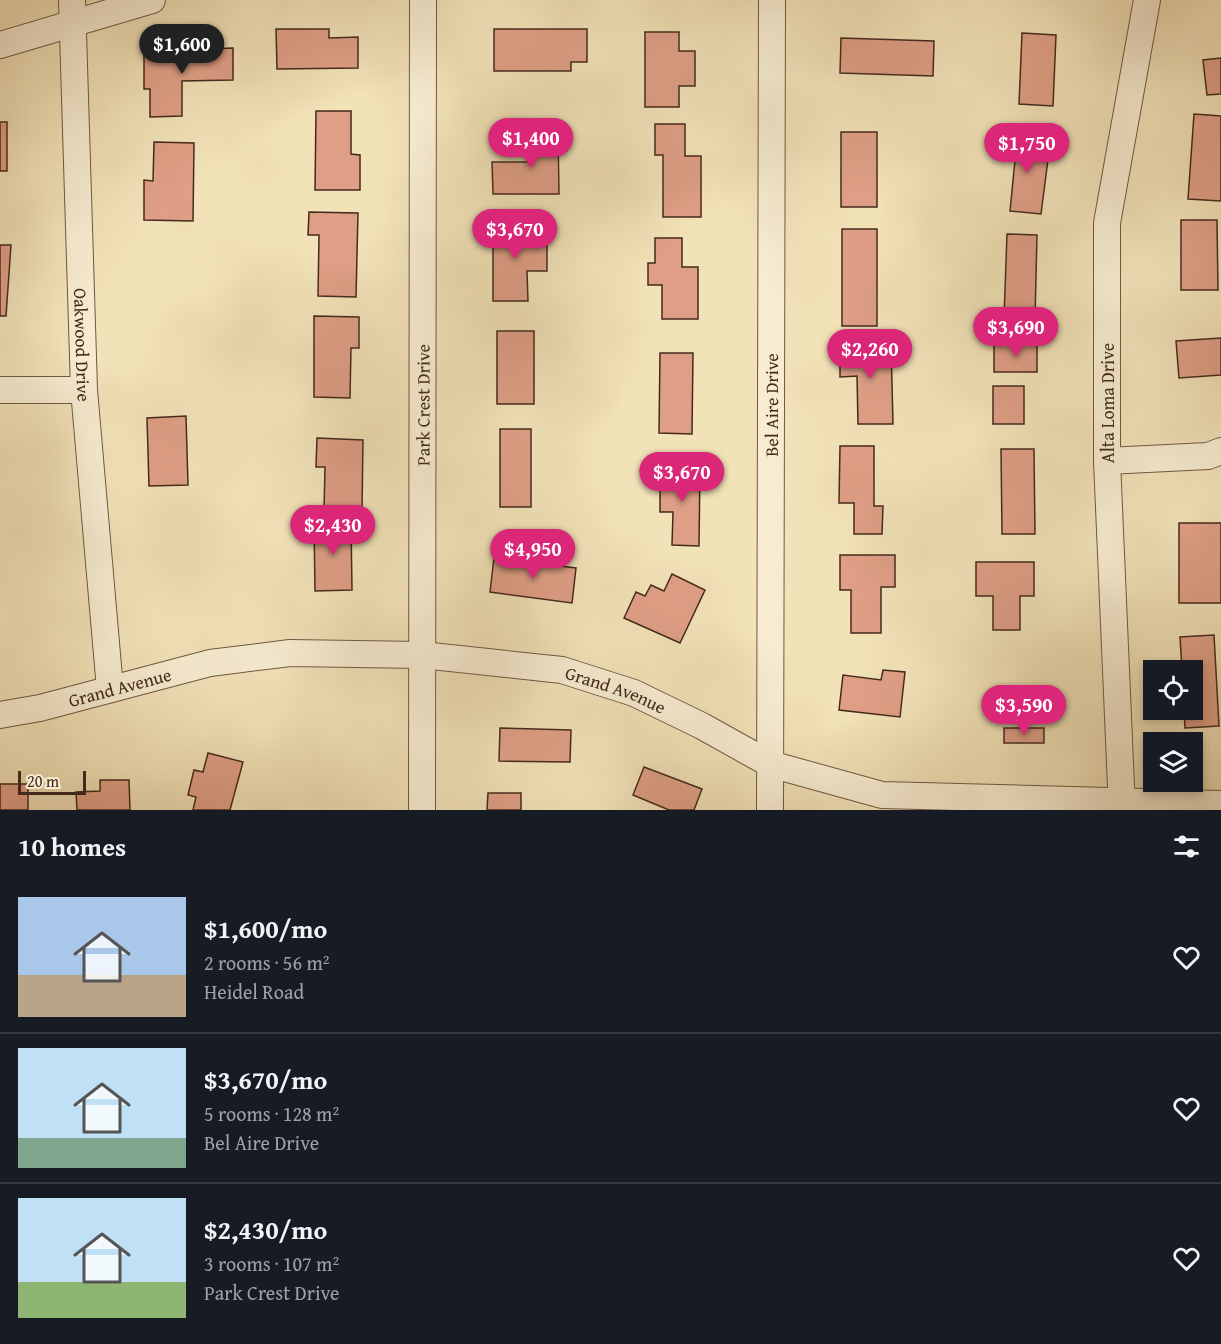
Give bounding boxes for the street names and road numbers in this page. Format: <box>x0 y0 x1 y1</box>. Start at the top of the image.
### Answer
street label: Oakwood Drive <box>67 288 98 403</box>
street label: Alta Loma Drive <box>1094 343 1121 463</box>
street label: Park Crest Drive <box>409 344 436 466</box>
street label: Bel Aire Drive <box>757 353 785 457</box>
street label: Grand Avenue <box>562 658 671 720</box>
street label: Grand Avenue <box>65 660 174 713</box>

